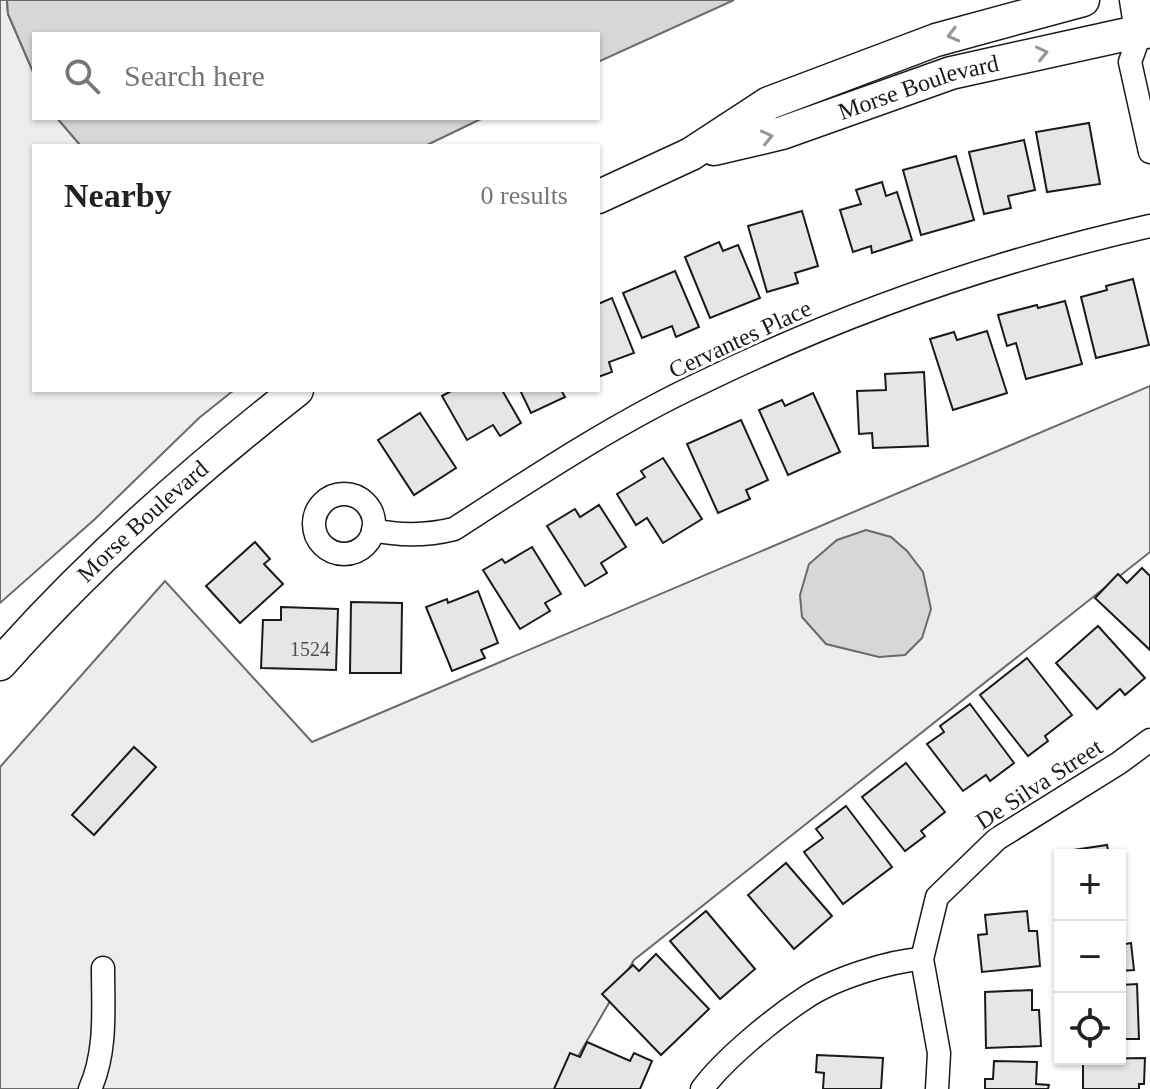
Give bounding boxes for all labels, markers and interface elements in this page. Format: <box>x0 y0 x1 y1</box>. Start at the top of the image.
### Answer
one-way arrow <box>947 26 961 43</box>
search box <box>32 32 600 120</box>
one-way arrow <box>1035 45 1048 62</box>
street label: Morse Boulevard <box>835 50 1001 125</box>
icon: search <box>60 54 104 98</box>
text: Search here <box>124 59 265 92</box>
one-way arrow <box>760 129 773 146</box>
text: Nearby <box>64 177 172 214</box>
text: 0 results <box>481 181 568 210</box>
street label: Cervantes Place <box>665 295 815 383</box>
street label: Morse Boulevard <box>72 455 213 587</box>
house number: 1524 <box>290 638 330 660</box>
street label: De Silva Street <box>971 733 1107 834</box>
map controls <box>1054 849 1126 1065</box>
button: + <box>1054 849 1126 921</box>
button: − <box>1054 921 1126 993</box>
button: locate <box>1054 993 1126 1065</box>

